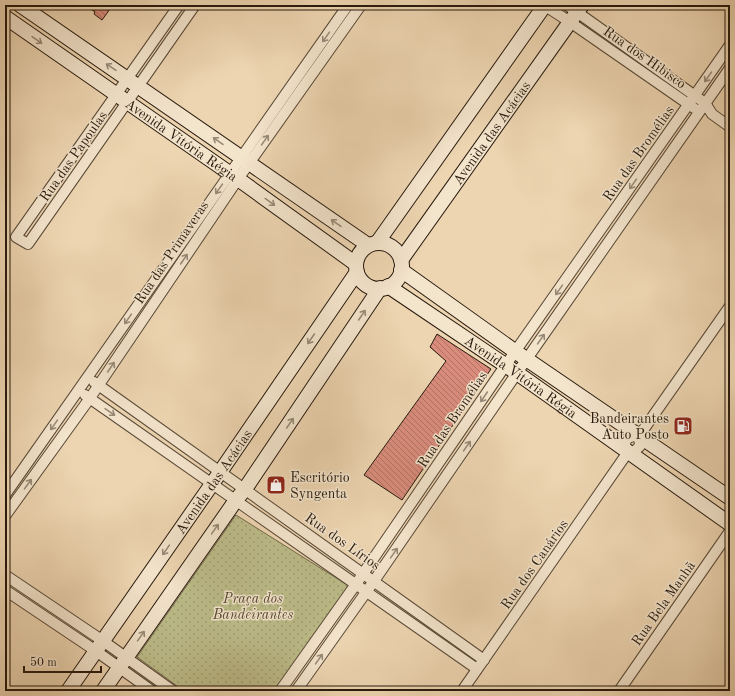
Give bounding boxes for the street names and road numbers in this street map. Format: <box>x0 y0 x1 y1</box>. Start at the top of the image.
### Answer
street label: Rua dos Hibisco <box>600 24 688 92</box>
street label: Avenida das Acácias <box>451 79 534 188</box>
street label: Avenida Vitória Régia <box>122 97 240 184</box>
street label: Rua das Bromélias <box>601 103 677 204</box>
street label: Rua das Papoulas <box>37 109 110 204</box>
street label: Rua das Primaveras <box>132 198 211 307</box>
street label: Avenida Vitória Régia <box>462 334 579 421</box>
street label: Rua das Bromélias <box>415 369 490 470</box>
street label: Avenida das Acácias <box>173 427 255 537</box>
street label: Rua dos Lírios <box>302 511 383 573</box>
street label: Rua dos Canários <box>499 517 571 612</box>
street label: Rua Bela Manhã <box>629 559 698 648</box>

